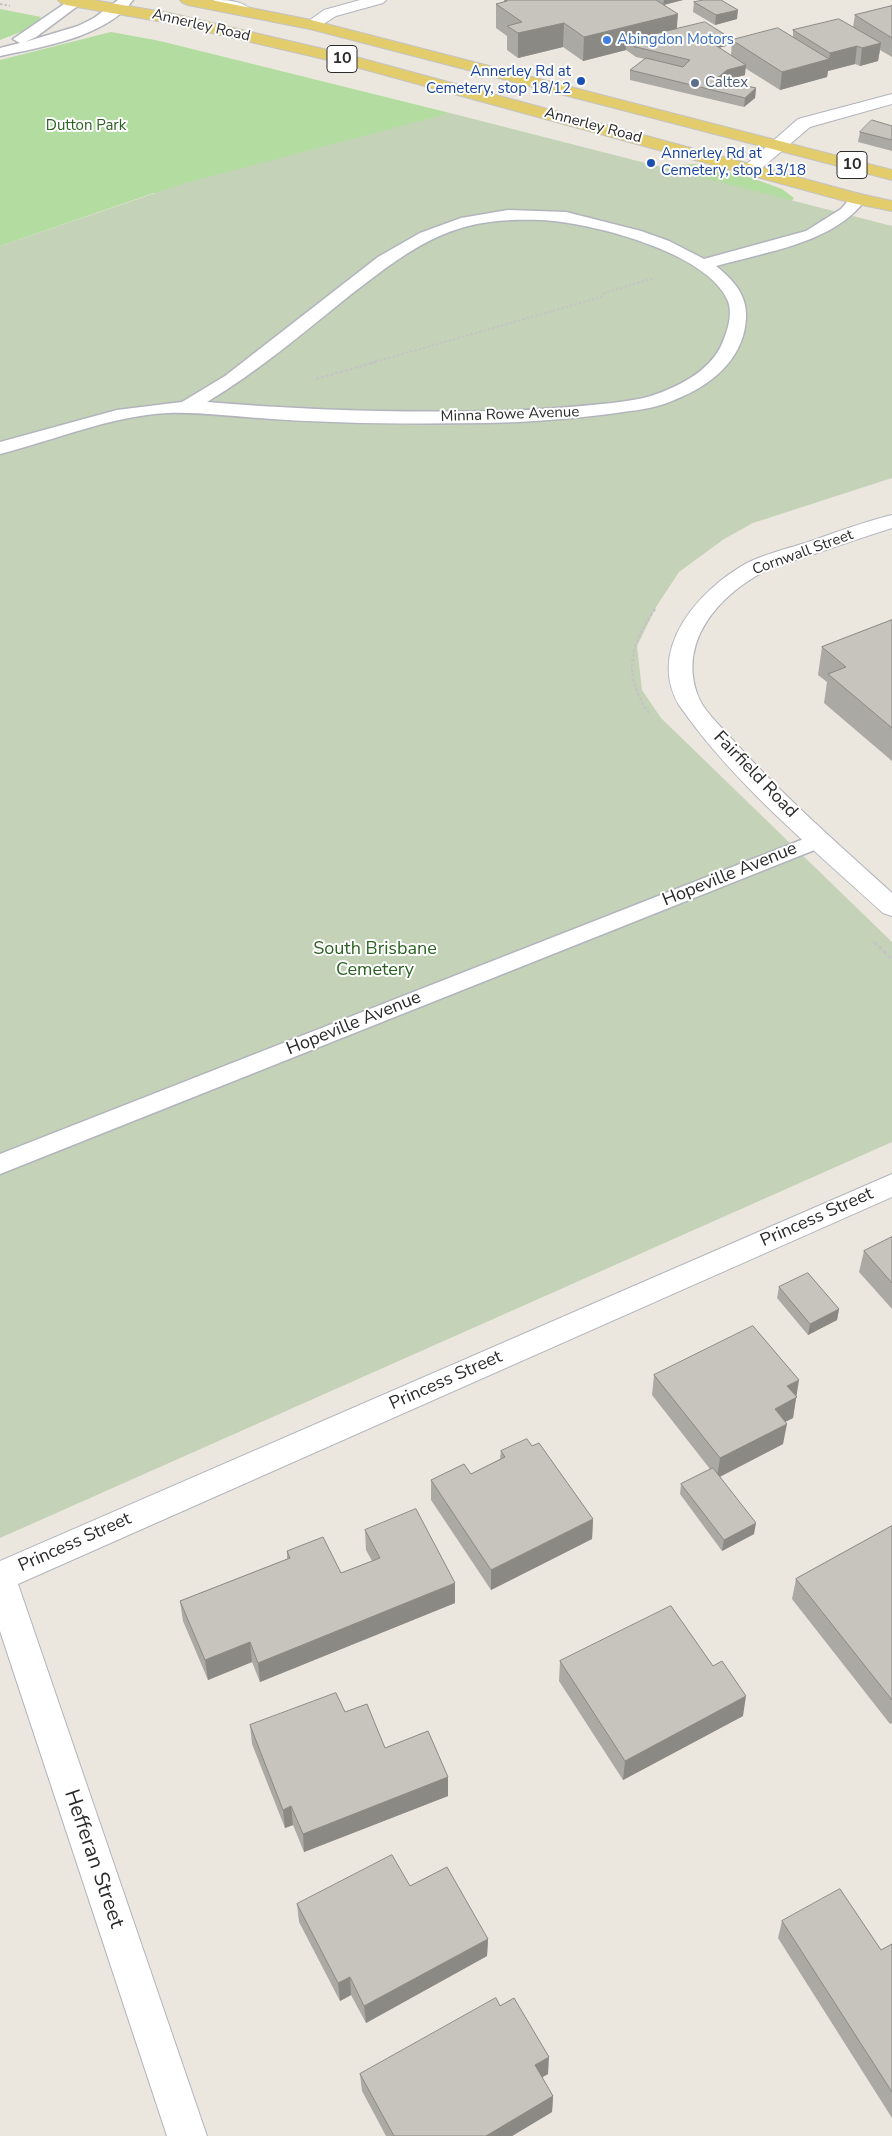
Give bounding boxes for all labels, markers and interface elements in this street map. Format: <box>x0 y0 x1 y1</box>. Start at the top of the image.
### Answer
street label: Annerley Road <box>150 6 252 46</box>
place label: Abingdon Motors <box>617 31 734 49</box>
marker: Abingdon Motors <box>601 34 613 46</box>
road number: 10 <box>327 46 357 72</box>
place label: Annerley Rd at Cemetery, stop 18/12 <box>426 63 571 98</box>
place label: Caltex <box>705 74 748 92</box>
marker: Annerley Rd at Cemetery, stop 18/12 <box>575 75 587 87</box>
marker: Caltex <box>689 77 701 89</box>
street label: Annerley Road <box>542 104 644 148</box>
park label: Dutton Park <box>46 117 126 135</box>
place label: Annerley Rd at Cemetery, stop 13/18 <box>661 145 806 180</box>
road number: 10 <box>837 152 867 178</box>
marker: Annerley Rd at Cemetery, stop 13/18 <box>645 157 657 169</box>
street label: Minna Rowe Avenue <box>440 404 580 426</box>
street label: Cornwall Street <box>750 526 856 580</box>
street label: Fairfield Road <box>708 727 802 823</box>
street label: Hopeville Avenue <box>660 838 800 912</box>
park label: South Brisbane Cemetery <box>313 939 437 982</box>
street label: Hopeville Avenue <box>284 987 424 1061</box>
street label: Princess Street <box>757 1184 877 1252</box>
street label: Princess Street <box>386 1347 506 1415</box>
street label: Princess Street <box>15 1509 135 1577</box>
street label: Hefferan Street <box>58 1786 128 1932</box>

